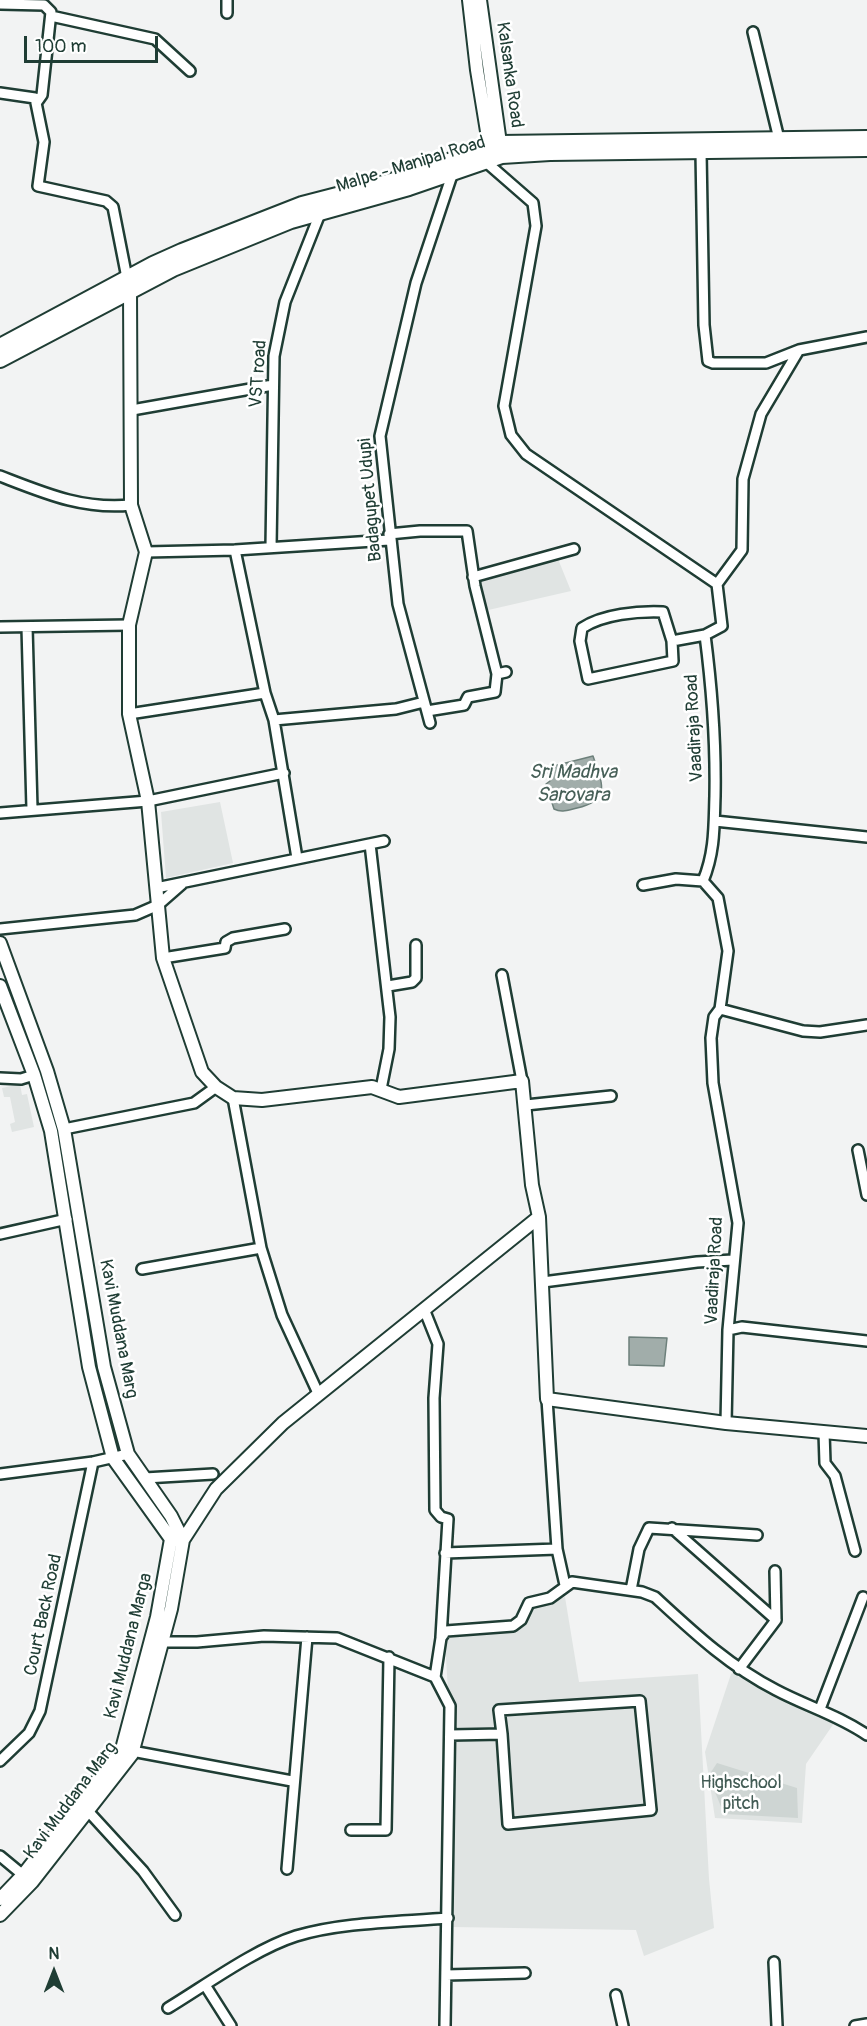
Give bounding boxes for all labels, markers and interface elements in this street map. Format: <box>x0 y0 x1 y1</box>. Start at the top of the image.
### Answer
street label: Kalsanka Road <box>491 21 527 129</box>
scale bar <box>27 24 160 62</box>
text: 100 m <box>35 35 87 58</box>
street label: Malpe - Manipal Road <box>334 132 488 198</box>
street label: VST road <box>246 339 272 409</box>
street label: Badagupet Udupi <box>355 437 387 563</box>
street label: Vaadiraja Road <box>681 673 709 783</box>
water label: Sri Madhva Sarovara <box>529 761 617 808</box>
street label: Vaadiraja Road <box>701 1216 729 1326</box>
street label: Kavi Muddana Marg <box>94 1258 142 1400</box>
street label: Court Back Road <box>21 1552 67 1678</box>
street label: Kavi Muddana Marga <box>100 1571 158 1721</box>
street label: Kavi Muddana Marg <box>20 1738 122 1864</box>
park label: Highschool pitch <box>700 1772 782 1814</box>
north arrow <box>24 1942 84 2002</box>
text: N <box>49 1944 59 1964</box>

